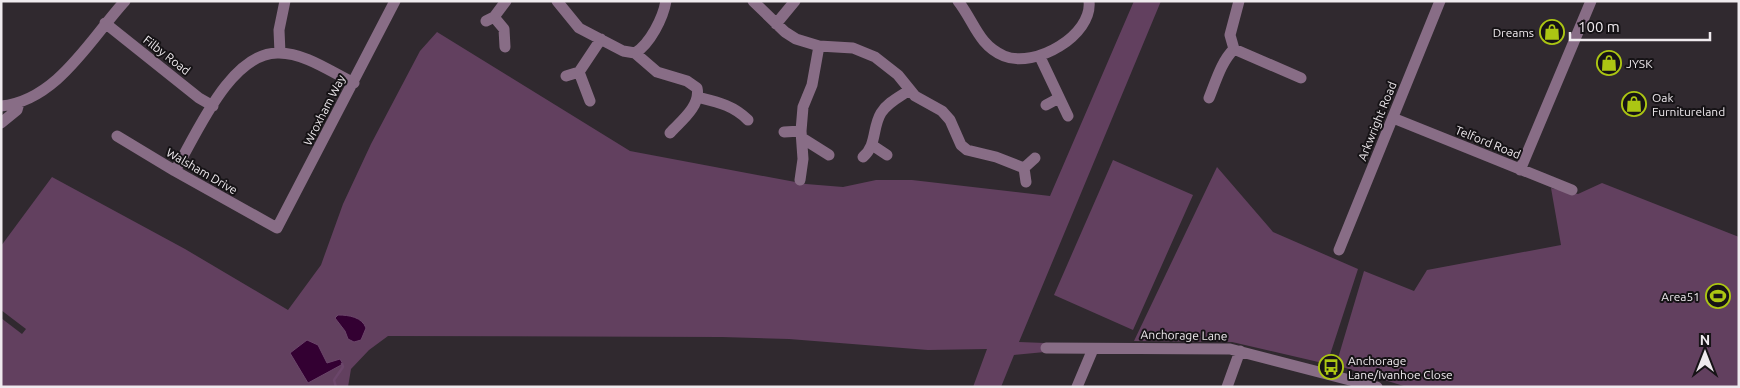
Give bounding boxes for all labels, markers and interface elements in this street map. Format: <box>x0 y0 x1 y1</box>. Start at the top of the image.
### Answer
scale bar <box>1570 10 1710 42</box>
text: 100 m <box>1578 18 1620 35</box>
shop icon: Dreams <box>1539 19 1565 45</box>
place label: Dreams <box>1493 26 1534 39</box>
street label: Filby Road <box>141 33 193 77</box>
shop icon: JYSK <box>1596 50 1622 76</box>
place label: JYSK <box>1626 57 1653 70</box>
street label: Wroxham Way <box>301 72 347 147</box>
street label: Arkwright Road <box>1355 80 1399 162</box>
shop icon: Oak Furnitureland <box>1621 91 1647 117</box>
place label: Oak Furnitureland <box>1652 91 1725 118</box>
street label: Telford Road <box>1453 123 1523 161</box>
street label: Walsham Drive <box>164 145 240 197</box>
sports icon: Area51 <box>1705 283 1731 309</box>
place label: Area51 <box>1661 290 1700 303</box>
street label: Anchorage Lane <box>1140 328 1228 342</box>
north arrow <box>1680 328 1730 378</box>
text: N <box>1700 332 1710 348</box>
bus stop icon: Anchorage Lane/Ivanhoe Close <box>1318 354 1344 380</box>
place label: Anchorage Lane/Ivanhoe Close <box>1348 354 1453 381</box>

